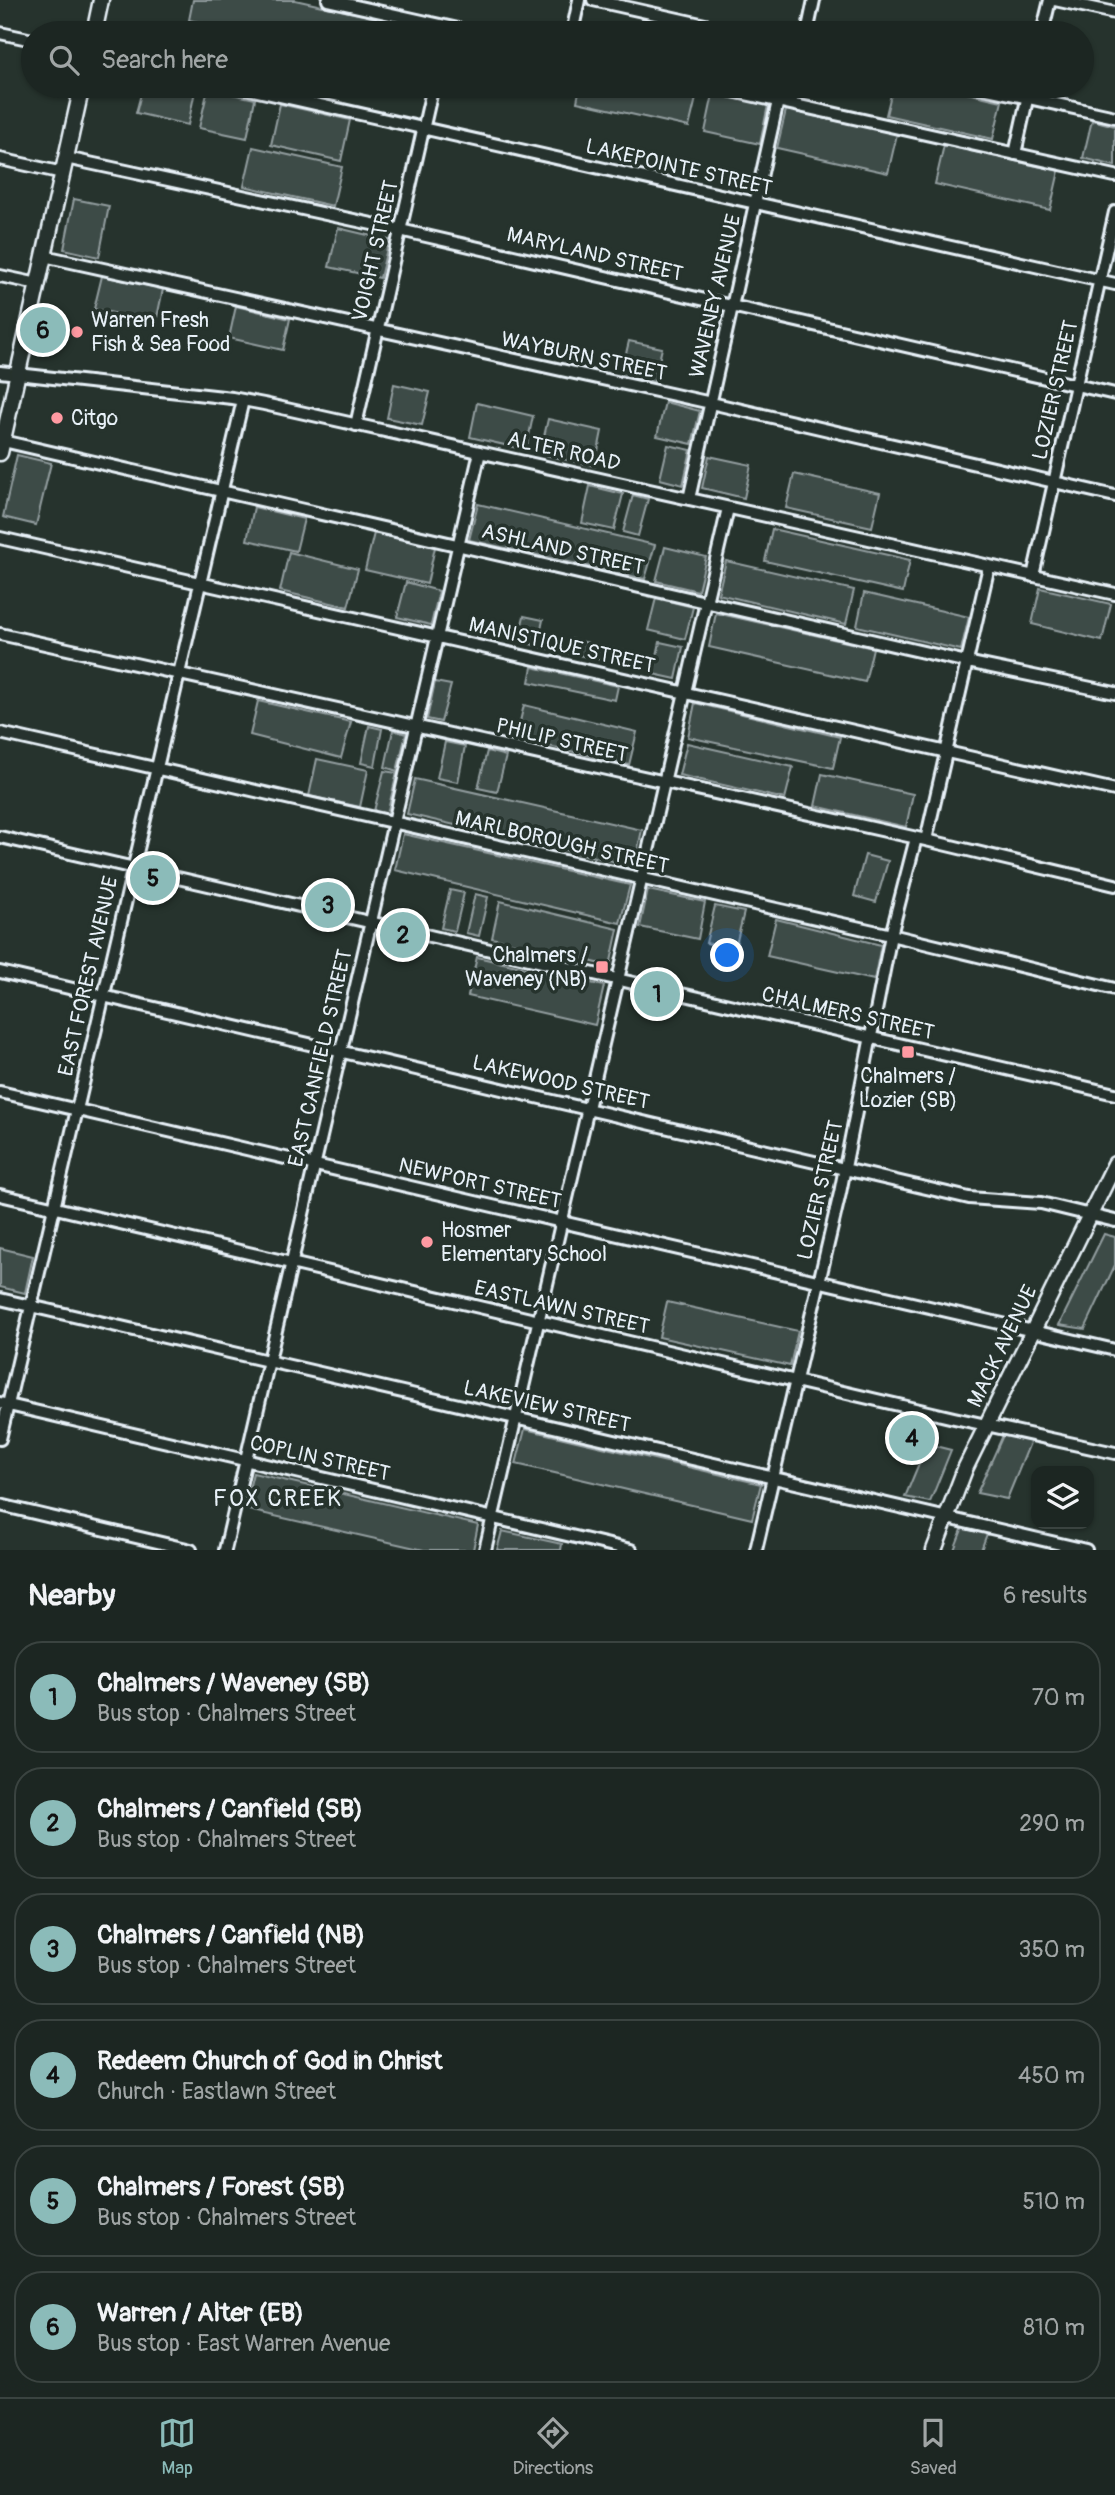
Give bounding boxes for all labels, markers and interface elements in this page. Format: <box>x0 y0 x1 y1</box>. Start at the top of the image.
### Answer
search box <box>21 21 1094 98</box>
icon: search <box>45 41 83 79</box>
text: Search here <box>101 44 228 76</box>
street label: LAKEPOINTE STREET <box>583 133 775 202</box>
street label: VOIGHT STREET <box>346 177 405 325</box>
street label: WAVENEY AVENUE <box>684 212 747 381</box>
street label: MARYLAND STREET <box>504 221 686 288</box>
pin: 6 <box>20 304 66 356</box>
place label: Warren Fresh Fish & Sea Food <box>91 307 230 358</box>
street label: LOZIER STREET <box>1026 317 1085 463</box>
marker: Warren Fresh Fish & Sea Food <box>69 324 85 340</box>
street label: WAYBURN STREET <box>499 326 670 387</box>
place label: Citgo <box>71 405 118 432</box>
marker: Citgo <box>49 410 65 426</box>
street label: ALTER ROAD <box>505 425 623 478</box>
street label: ASHLAND STREET <box>479 518 647 581</box>
street label: MANISTIQUE STREET <box>466 611 658 680</box>
street label: PHILIP STREET <box>493 712 631 769</box>
street label: MARLBOROUGH STREET <box>453 805 672 880</box>
pin: 5 <box>130 852 176 904</box>
street label: EAST FOREST AVENUE <box>52 873 125 1079</box>
pin: 3 <box>305 879 351 931</box>
pin: 2 <box>380 909 426 961</box>
your location <box>710 938 744 972</box>
place label: Chalmers / Waveney (NB) <box>465 942 588 993</box>
street label: EAST CANFIELD STREET <box>282 946 359 1169</box>
marker: Chalmers / Waveney (NB) <box>594 959 610 975</box>
pin: 1 <box>634 968 680 1020</box>
street label: CHALMERS STREET <box>759 981 937 1047</box>
marker: Chalmers / Lozier (SB) <box>900 1044 916 1060</box>
street label: LAKEWOOD STREET <box>470 1049 652 1116</box>
place label: Chalmers / Lozier (SB) <box>859 1063 957 1114</box>
street label: LOZIER STREET <box>791 1117 850 1263</box>
street label: NEWPORT STREET <box>396 1152 564 1215</box>
place label: Hosmer Elementary School <box>441 1217 607 1268</box>
marker: Hosmer Elementary School <box>419 1234 435 1250</box>
street label: EASTLAWN STREET <box>472 1274 652 1341</box>
street label: MACK AVENUE <box>961 1281 1044 1412</box>
street label: LAKEVIEW STREET <box>461 1374 633 1439</box>
pin: 4 <box>889 1412 935 1464</box>
street label: COPLIN STREET <box>247 1429 393 1488</box>
map controls <box>1031 1466 1094 1529</box>
button: layers <box>1031 1466 1094 1529</box>
district label: FOX CREEK <box>213 1484 343 1513</box>
text: Nearby <box>28 1577 115 1614</box>
text: 6 results <box>1003 1581 1087 1610</box>
text: Chalmers / Waveney (SB) <box>97 1667 371 1699</box>
text: 1 <box>49 1683 58 1712</box>
text: 70 m <box>1032 1683 1085 1712</box>
text: Bus stop · Chalmers Street <box>97 1699 356 1728</box>
text: Chalmers / Canfield (SB) <box>97 1793 363 1825</box>
text: 2 <box>47 1809 59 1838</box>
text: 290 m <box>1019 1809 1085 1838</box>
text: Bus stop · Chalmers Street <box>97 1825 356 1854</box>
text: Chalmers / Canfield (NB) <box>97 1919 365 1951</box>
text: 3 <box>47 1935 59 1964</box>
text: 350 m <box>1019 1935 1085 1964</box>
text: Bus stop · Chalmers Street <box>97 1951 356 1980</box>
text: Redeem Church of God in Christ <box>97 2045 442 2077</box>
text: 4 <box>46 2061 60 2090</box>
text: 450 m <box>1018 2061 1085 2090</box>
text: Church · Eastlawn Street <box>97 2077 336 2106</box>
text: Chalmers / Forest (SB) <box>97 2171 346 2203</box>
text: 5 <box>47 2187 59 2216</box>
text: 510 m <box>1022 2187 1085 2216</box>
text: Bus stop · Chalmers Street <box>97 2203 356 2232</box>
text: Warren / Alter (EB) <box>97 2297 304 2329</box>
text: 6 <box>46 2313 60 2342</box>
text: 810 m <box>1023 2313 1085 2342</box>
text: Bus stop · East Warren Avenue <box>97 2329 390 2358</box>
tab: Map <box>158 2414 196 2480</box>
tab: Directions <box>513 2414 593 2480</box>
tab: Saved <box>910 2414 957 2480</box>

